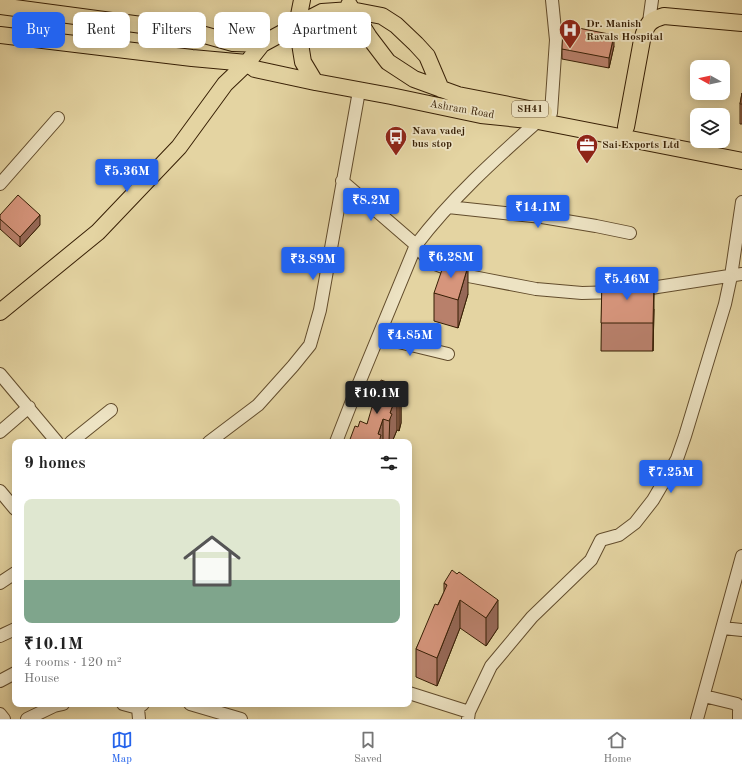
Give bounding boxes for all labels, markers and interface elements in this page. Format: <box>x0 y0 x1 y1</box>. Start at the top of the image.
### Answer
chip: Buy <box>12 12 65 48</box>
chip: Rent <box>73 12 130 48</box>
chip: Filters <box>138 12 206 48</box>
chip: New <box>214 12 270 48</box>
chip: Apartment <box>278 12 371 48</box>
hospital icon: Dr. Manish Ravals Hospital <box>557 17 583 50</box>
place label: Dr. Manish Ravals Hospital <box>586 19 663 43</box>
north arrow <box>690 60 730 100</box>
map controls <box>690 60 730 148</box>
street label: Ashram Road <box>429 99 495 121</box>
road number: SH41 <box>512 101 548 117</box>
button: layers <box>690 108 730 148</box>
bus stop icon: Nava vadej bus stop <box>383 124 409 157</box>
place label: Nava vadej bus stop <box>412 126 465 150</box>
office icon: Sai Exports Ltd <box>574 132 600 165</box>
place label: Sai Exports Ltd <box>602 140 680 151</box>
pin: ₹5.36M <box>94 159 160 193</box>
text: ₹5.36M <box>104 165 150 178</box>
pin: ₹8.2M <box>343 188 399 222</box>
text: ₹8.2M <box>352 194 390 207</box>
pin: ₹14.1M <box>505 195 571 229</box>
text: ₹14.1M <box>515 201 561 214</box>
pin: ₹6.28M <box>418 245 484 279</box>
pin: ₹3.89M <box>280 247 346 281</box>
text: ₹6.28M <box>428 251 474 264</box>
text: ₹3.89M <box>290 253 336 266</box>
pin: ₹5.46M <box>594 267 660 301</box>
text: ₹5.46M <box>604 273 650 286</box>
pin: ₹4.85M <box>377 323 443 357</box>
text: ₹4.85M <box>387 329 433 342</box>
pin: ₹10.1M <box>344 381 410 415</box>
text: ₹10.1M <box>354 387 400 400</box>
icon: filters <box>378 452 400 474</box>
text: 9 homes <box>24 455 86 472</box>
pin: ₹7.25M <box>638 460 704 494</box>
text: ₹7.25M <box>648 466 694 479</box>
icon: home <box>176 525 248 597</box>
text: ₹10.1M <box>24 636 83 653</box>
text: 4 rooms · 120 m² <box>24 656 122 669</box>
text: House <box>24 672 59 685</box>
tab: Map <box>111 729 133 767</box>
tab: Saved <box>354 729 382 767</box>
tab: Home <box>603 729 631 767</box>

